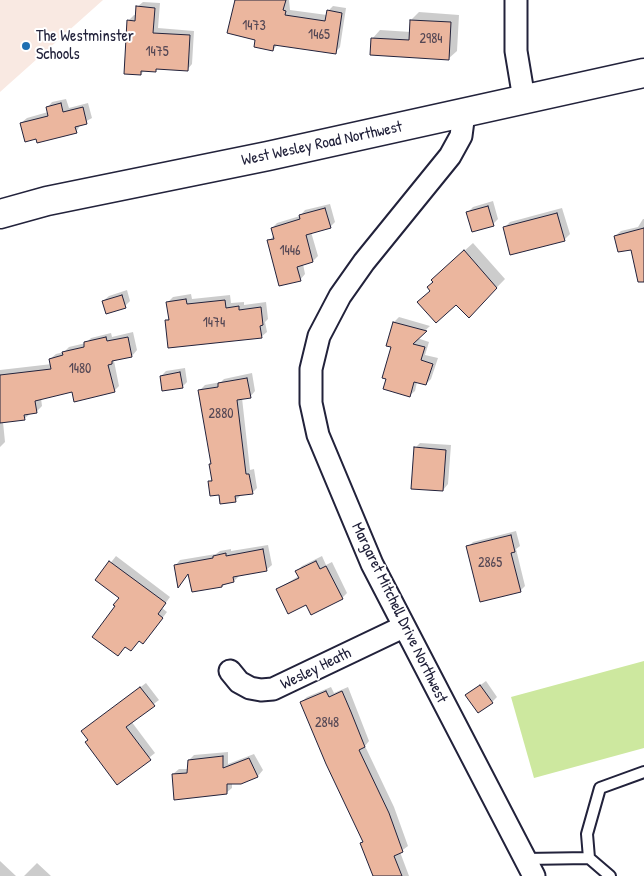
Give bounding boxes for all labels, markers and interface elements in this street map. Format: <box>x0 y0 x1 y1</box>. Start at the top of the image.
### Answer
house number: 1473 <box>242 18 266 34</box>
place label: The Westminster Schools <box>36 27 134 65</box>
house number: 1465 <box>308 27 330 43</box>
house number: 2984 <box>419 31 443 47</box>
marker: The Westminster Schools <box>20 40 32 52</box>
house number: 1475 <box>145 44 169 60</box>
street label: West Wesley Road Northwest <box>240 118 404 170</box>
house number: 1446 <box>279 243 301 259</box>
house number: 1474 <box>203 315 225 331</box>
house number: 1480 <box>69 361 91 377</box>
house number: 2880 <box>209 406 233 422</box>
street label: Margaret Mitchell Drive Northwest <box>347 520 451 706</box>
house number: 2865 <box>478 555 502 571</box>
street label: Wesley Heath <box>278 644 354 694</box>
house number: 2848 <box>315 715 339 731</box>

